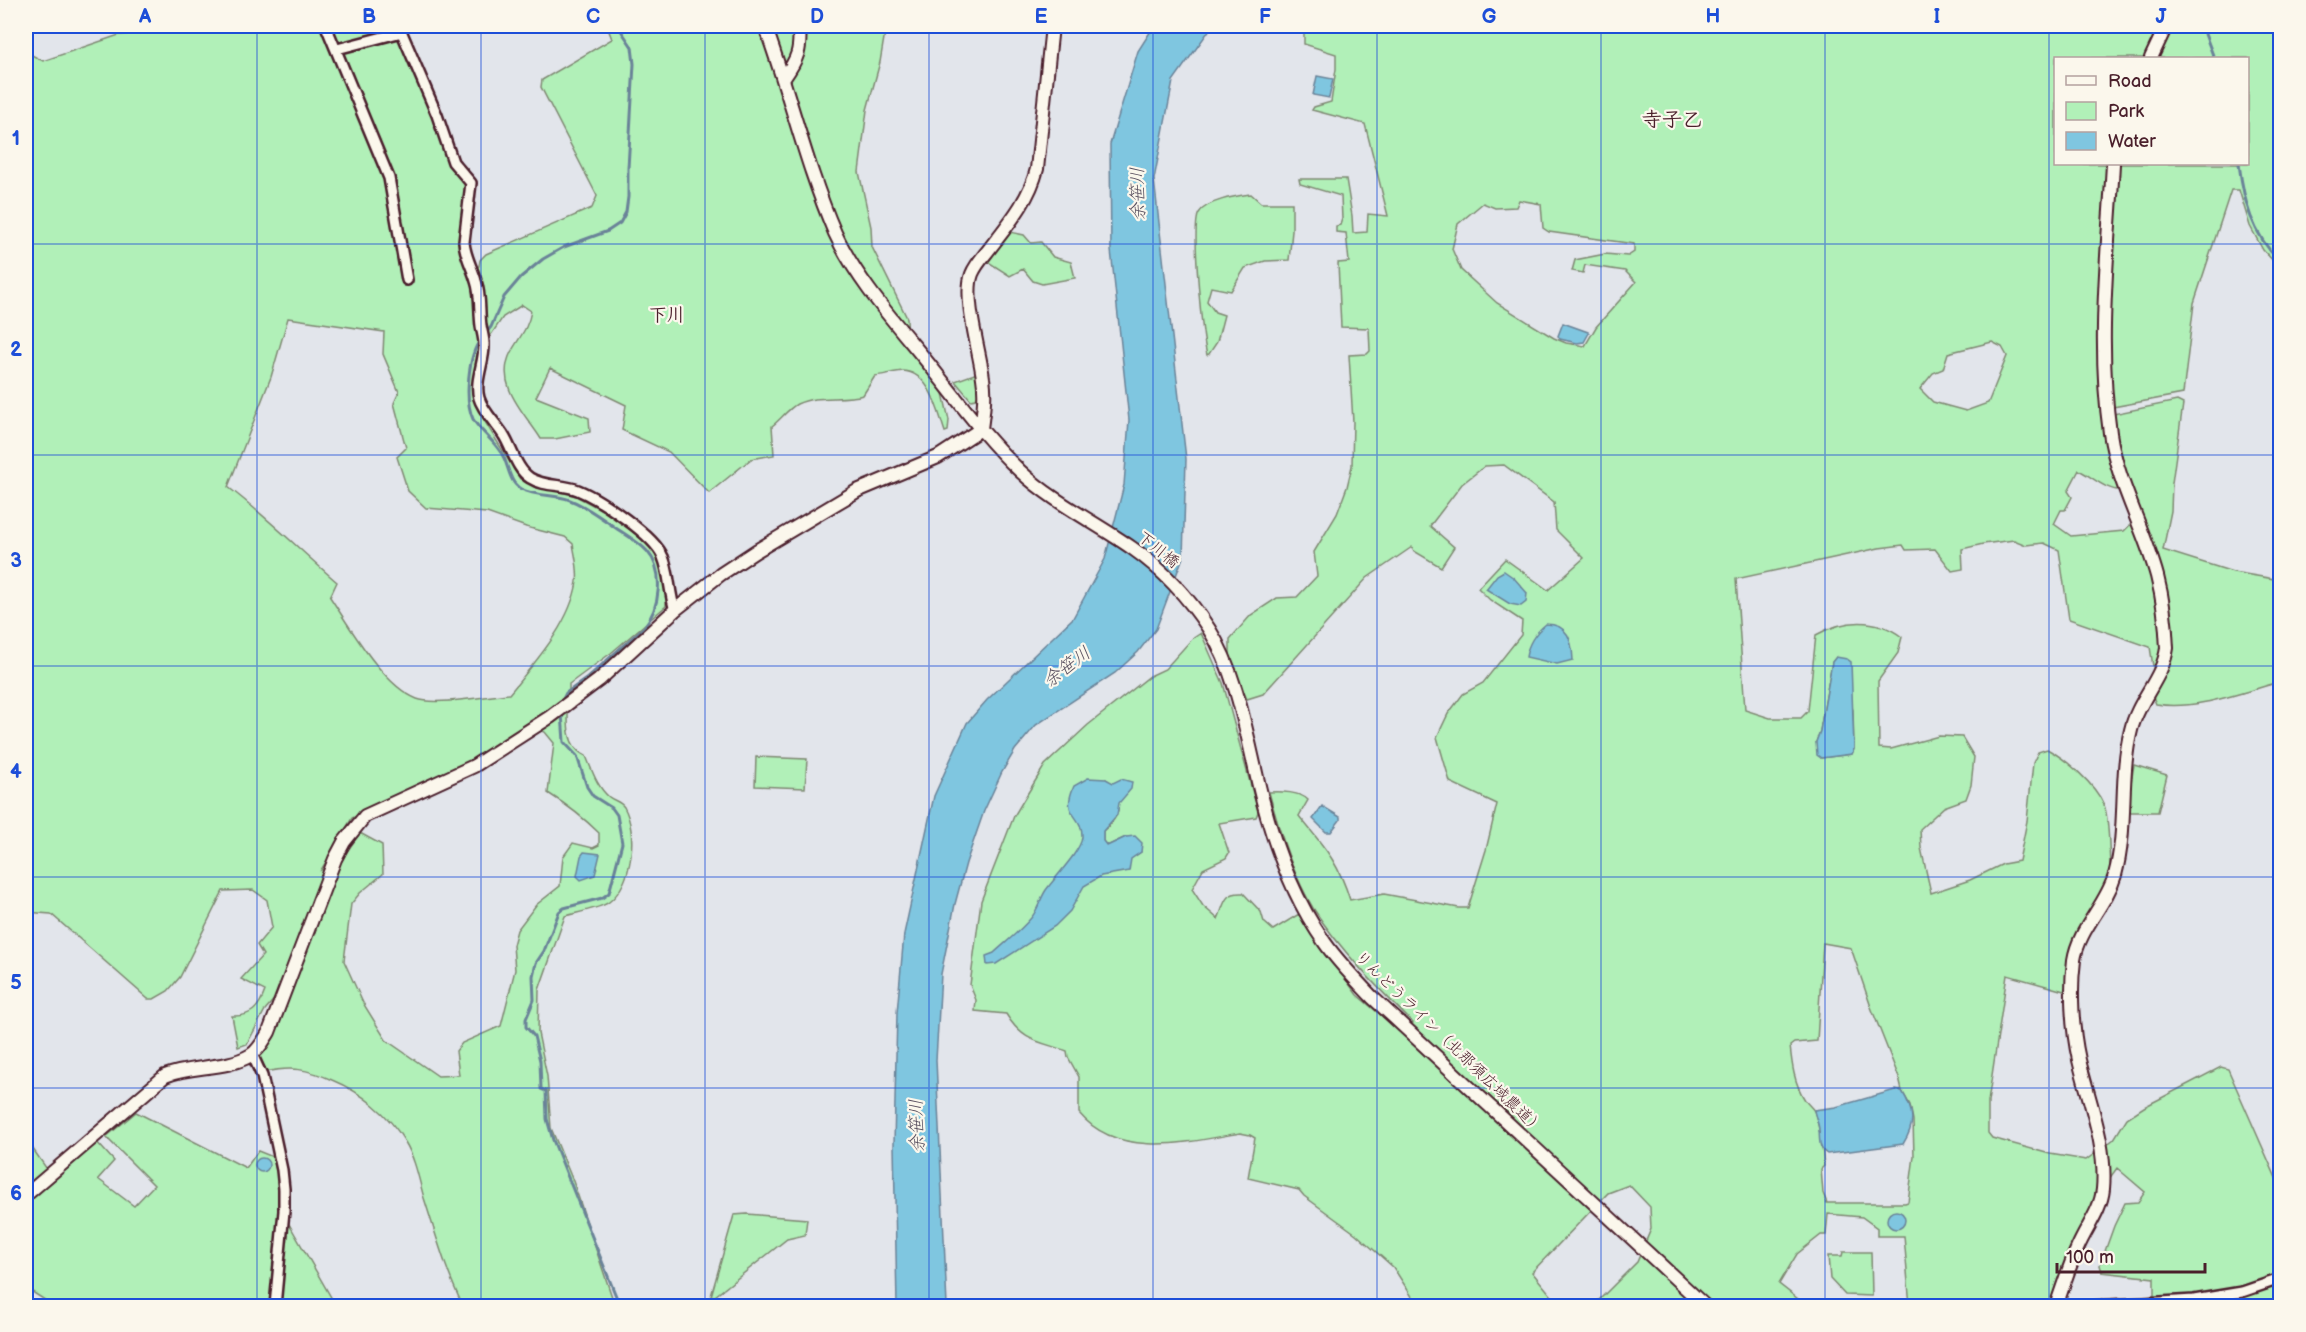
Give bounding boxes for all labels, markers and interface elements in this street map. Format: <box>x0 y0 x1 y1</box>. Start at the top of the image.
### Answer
text: A <box>138 5 152 29</box>
text: B <box>362 5 376 29</box>
text: C <box>586 5 600 29</box>
text: D <box>810 5 824 29</box>
text: E <box>1035 5 1048 29</box>
text: F <box>1259 5 1271 29</box>
text: G <box>1482 5 1497 29</box>
text: H <box>1706 5 1720 29</box>
text: I <box>1934 5 1940 29</box>
text: J <box>2156 5 2168 29</box>
legend <box>2054 57 2249 165</box>
text: Road <box>2108 71 2152 92</box>
text: Park <box>2108 101 2144 122</box>
district label: 寺子乙 <box>1642 108 1702 132</box>
text: 1 <box>12 127 20 151</box>
text: Water <box>2108 131 2156 152</box>
water label: 余笹川 <box>1127 167 1149 221</box>
district label: 下川 <box>649 305 685 326</box>
text: 2 <box>10 338 22 362</box>
street label: 下川橋 <box>1133 528 1183 572</box>
text: 3 <box>10 549 22 573</box>
water label: 余笹川 <box>1039 642 1095 692</box>
text: 4 <box>10 760 22 784</box>
street label: りんどうライン（北那須広域農道） <box>1350 947 1548 1139</box>
text: 5 <box>10 971 22 995</box>
water label: 余笹川 <box>906 1099 928 1153</box>
text: 6 <box>10 1182 22 1206</box>
scale bar <box>2057 1236 2206 1274</box>
text: 100 m <box>2066 1247 2114 1268</box>

